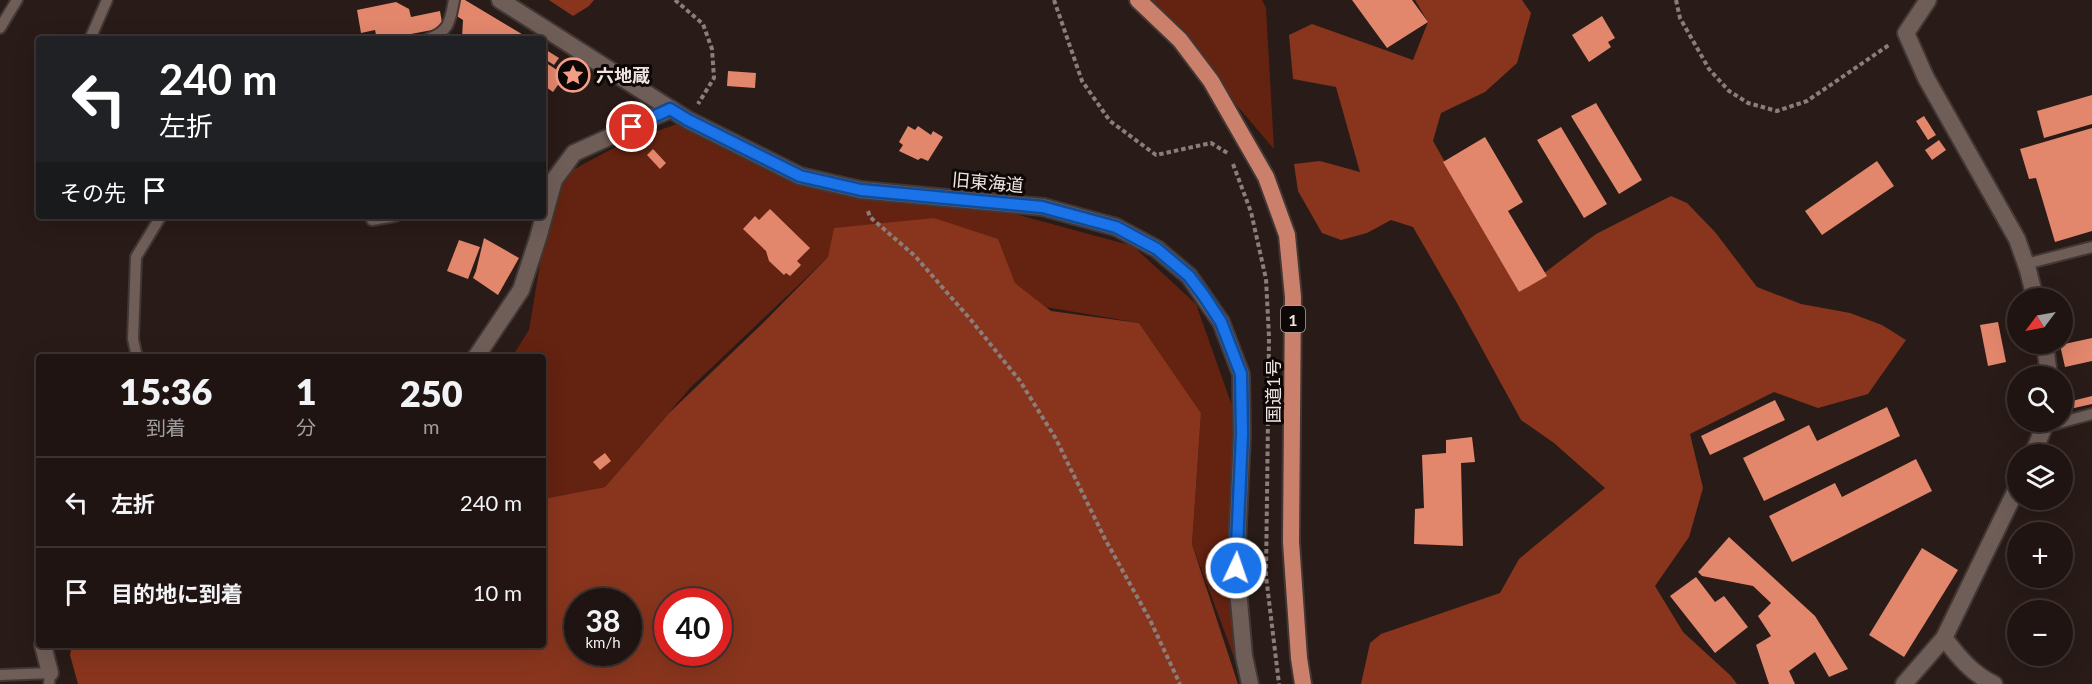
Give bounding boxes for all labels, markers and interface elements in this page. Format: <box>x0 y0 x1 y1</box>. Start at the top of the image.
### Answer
text: 240 m <box>159 54 277 104</box>
place icon: 六地蔵 <box>555 57 591 93</box>
icon: left <box>60 60 138 138</box>
place label: 六地蔵 <box>596 64 650 86</box>
pin <box>606 101 657 152</box>
text: 左折 <box>159 109 213 142</box>
icon: arrive <box>615 110 648 143</box>
street label: 旧東海道 <box>951 168 1025 196</box>
icon: arrive <box>138 174 171 207</box>
text: その先 <box>60 179 126 206</box>
north arrow <box>2007 288 2073 354</box>
map controls <box>2007 288 2073 666</box>
road number: 1 <box>1281 306 1305 332</box>
street label: 国道1号 <box>1262 359 1284 423</box>
button: search <box>2007 366 2073 432</box>
text: 15:36 <box>119 369 212 413</box>
text: 1 <box>296 369 317 413</box>
text: 250 <box>400 371 463 415</box>
text: m <box>423 414 440 438</box>
text: 到着 <box>146 415 186 439</box>
text: 分 <box>296 415 316 439</box>
button: layers <box>2007 444 2073 510</box>
icon: left <box>60 486 93 519</box>
text: 240 m <box>460 489 522 516</box>
text: 左折 <box>111 490 155 517</box>
button: + <box>2007 522 2073 588</box>
position arrow <box>1204 536 1268 600</box>
icon: arrive <box>60 576 93 609</box>
text: 10 m <box>473 579 522 606</box>
text: 目的地に到着 <box>111 580 243 607</box>
speed limit sign: 40 <box>654 588 732 666</box>
button: − <box>2007 600 2073 666</box>
text: 38 <box>586 602 620 638</box>
text: km/h <box>585 633 621 651</box>

